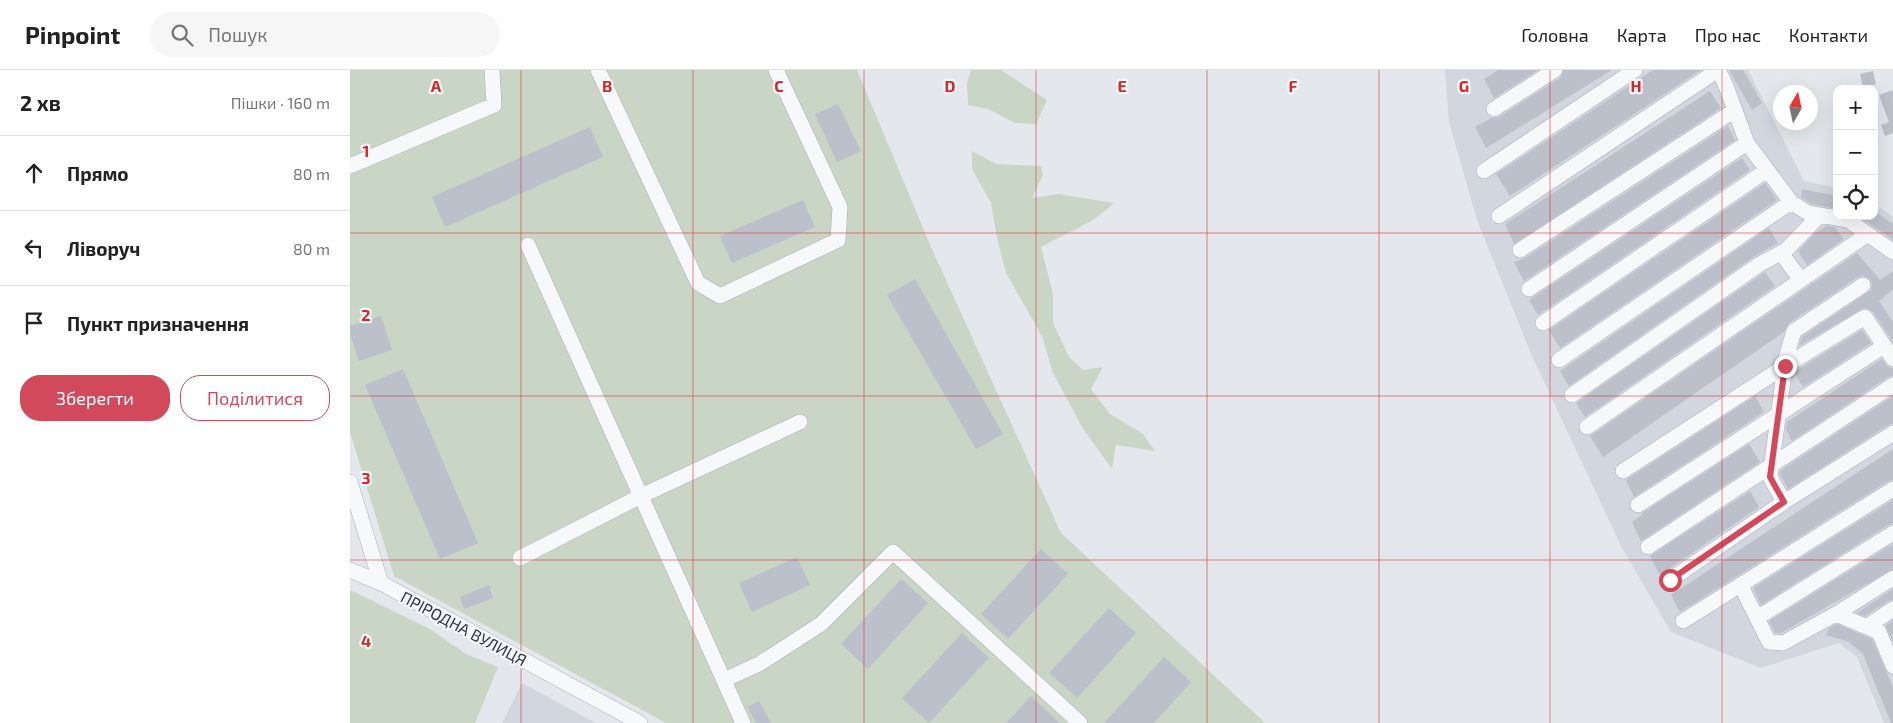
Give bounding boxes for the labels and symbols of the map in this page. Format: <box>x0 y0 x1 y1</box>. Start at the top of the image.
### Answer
text: A <box>431 76 442 95</box>
text: B <box>602 76 612 95</box>
text: C <box>774 76 784 95</box>
text: D <box>945 76 956 95</box>
text: E <box>1117 76 1127 95</box>
text: F <box>1289 76 1298 95</box>
text: G <box>1459 76 1469 95</box>
text: H <box>1630 76 1642 95</box>
north arrow <box>1773 85 1818 130</box>
text: 1 <box>363 141 369 160</box>
text: 2 <box>361 305 371 324</box>
route end <box>1774 355 1797 378</box>
text: 3 <box>361 468 371 487</box>
route start <box>1659 569 1682 592</box>
street label: ПРІРОДНА ВУЛИЦЯ <box>398 587 530 669</box>
text: 4 <box>361 631 371 650</box>

